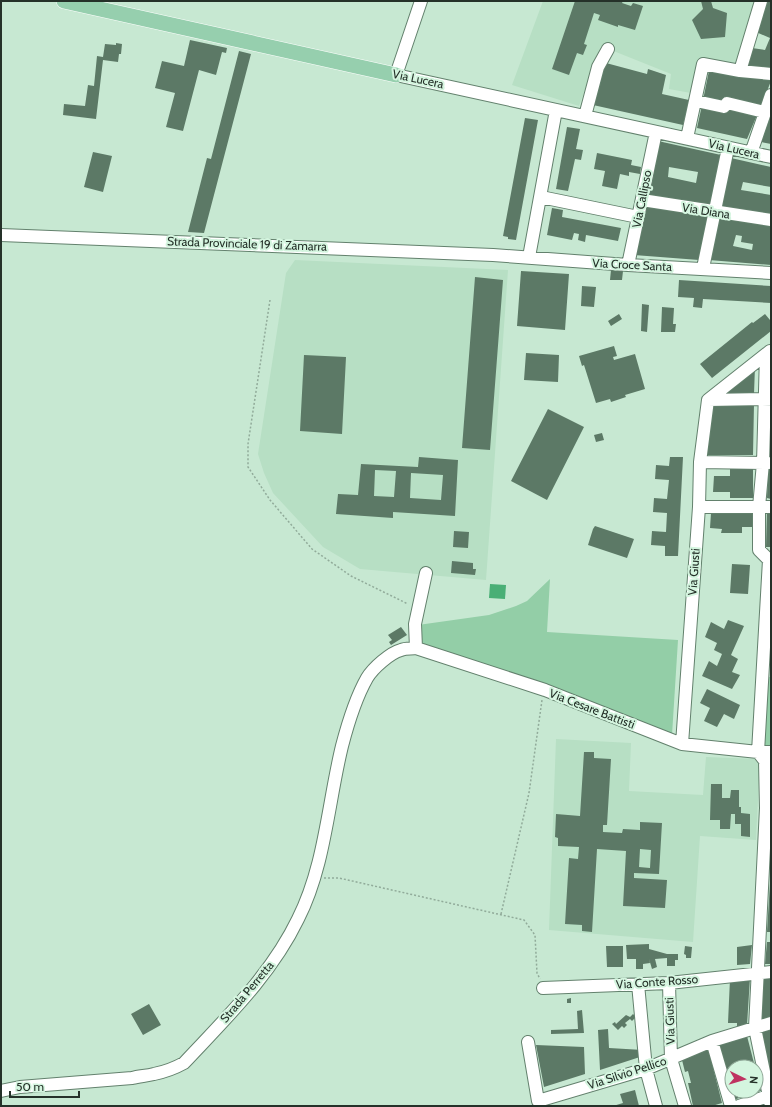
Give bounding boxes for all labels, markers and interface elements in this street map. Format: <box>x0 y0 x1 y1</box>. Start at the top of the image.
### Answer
street label: Via Lucera <box>391 66 445 91</box>
street label: Via Lucera <box>707 135 761 162</box>
street label: Via Callipso <box>629 168 655 229</box>
street label: Via Diana <box>681 199 731 222</box>
street label: Strada Provinciale 19 di Zamarra <box>167 233 327 254</box>
street label: Via Croce Santa <box>592 255 672 274</box>
street label: Via Giusti <box>684 548 703 596</box>
street label: Via Cesare Battisti <box>547 685 637 732</box>
street label: Strada Perretta <box>217 958 277 1026</box>
street label: Via Conte Rosso <box>615 971 699 992</box>
street label: Via Giusti <box>661 997 678 1045</box>
street label: Via Silvio Pellico <box>586 1053 668 1092</box>
north arrow <box>724 1059 764 1099</box>
scale bar <box>10 1073 79 1099</box>
text: N <box>747 1075 761 1084</box>
text: 50 m <box>16 1079 44 1094</box>

